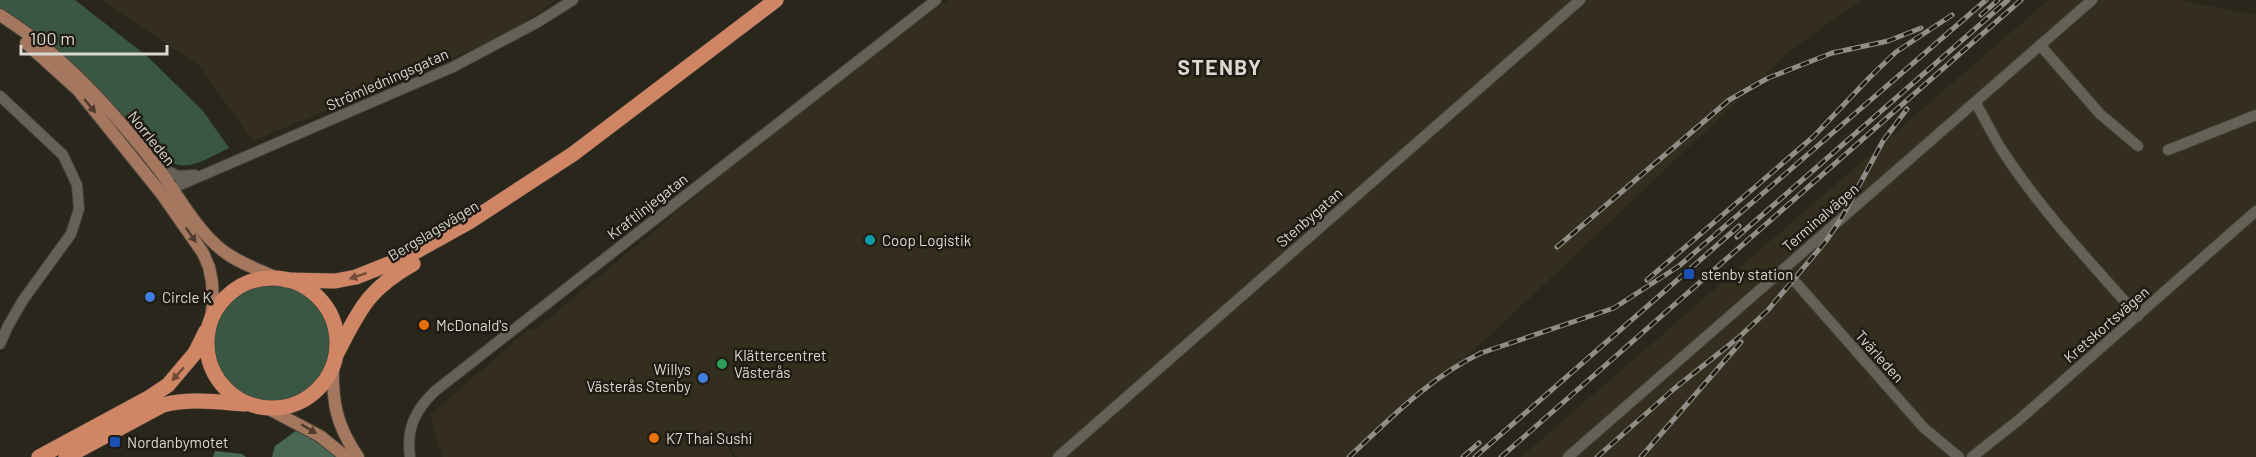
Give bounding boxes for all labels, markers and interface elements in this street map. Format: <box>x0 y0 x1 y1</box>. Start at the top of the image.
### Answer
scale bar <box>21 18 166 56</box>
text: 100 m <box>30 27 75 49</box>
street label: Strömledningsgatan <box>323 44 451 114</box>
district label: STENBY <box>1178 54 1262 79</box>
one-way arrow <box>84 98 96 113</box>
street label: Norrleden <box>125 107 179 169</box>
street label: Kraftlinjegatan <box>603 169 691 243</box>
street label: Terminalvägen <box>1778 179 1862 255</box>
street label: Stenbygatan <box>1272 183 1346 251</box>
street label: Bergslagsvägen <box>385 196 481 264</box>
one-way arrow <box>185 227 197 243</box>
place label: Coop Logistik <box>882 231 972 249</box>
marker: Coop Logistik <box>863 233 877 247</box>
place label: stenby station <box>1701 265 1793 283</box>
marker: stenby station <box>1682 267 1696 281</box>
one-way arrow <box>349 272 367 281</box>
street label: Kretskortsvägen <box>2060 282 2152 366</box>
place label: Circle K <box>162 288 212 306</box>
marker: Circle K <box>143 290 157 304</box>
place label: McDonald's <box>436 316 508 334</box>
marker: McDonald's <box>417 318 431 332</box>
street label: Tvärleden <box>1852 326 1908 386</box>
place label: Klättercentret Västerås <box>734 346 826 381</box>
marker: Klättercentret Västerås <box>715 357 729 371</box>
place label: Willys Västerås Stenby <box>586 360 691 395</box>
one-way arrow <box>171 367 184 382</box>
marker: Willys Västerås Stenby <box>696 371 710 385</box>
one-way arrow <box>301 424 317 435</box>
place label: K7 Thai Sushi <box>666 429 752 447</box>
marker: K7 Thai Sushi <box>647 431 661 445</box>
place label: Nordanbymotet <box>127 433 229 451</box>
marker: Nordanbymotet <box>108 435 122 449</box>

